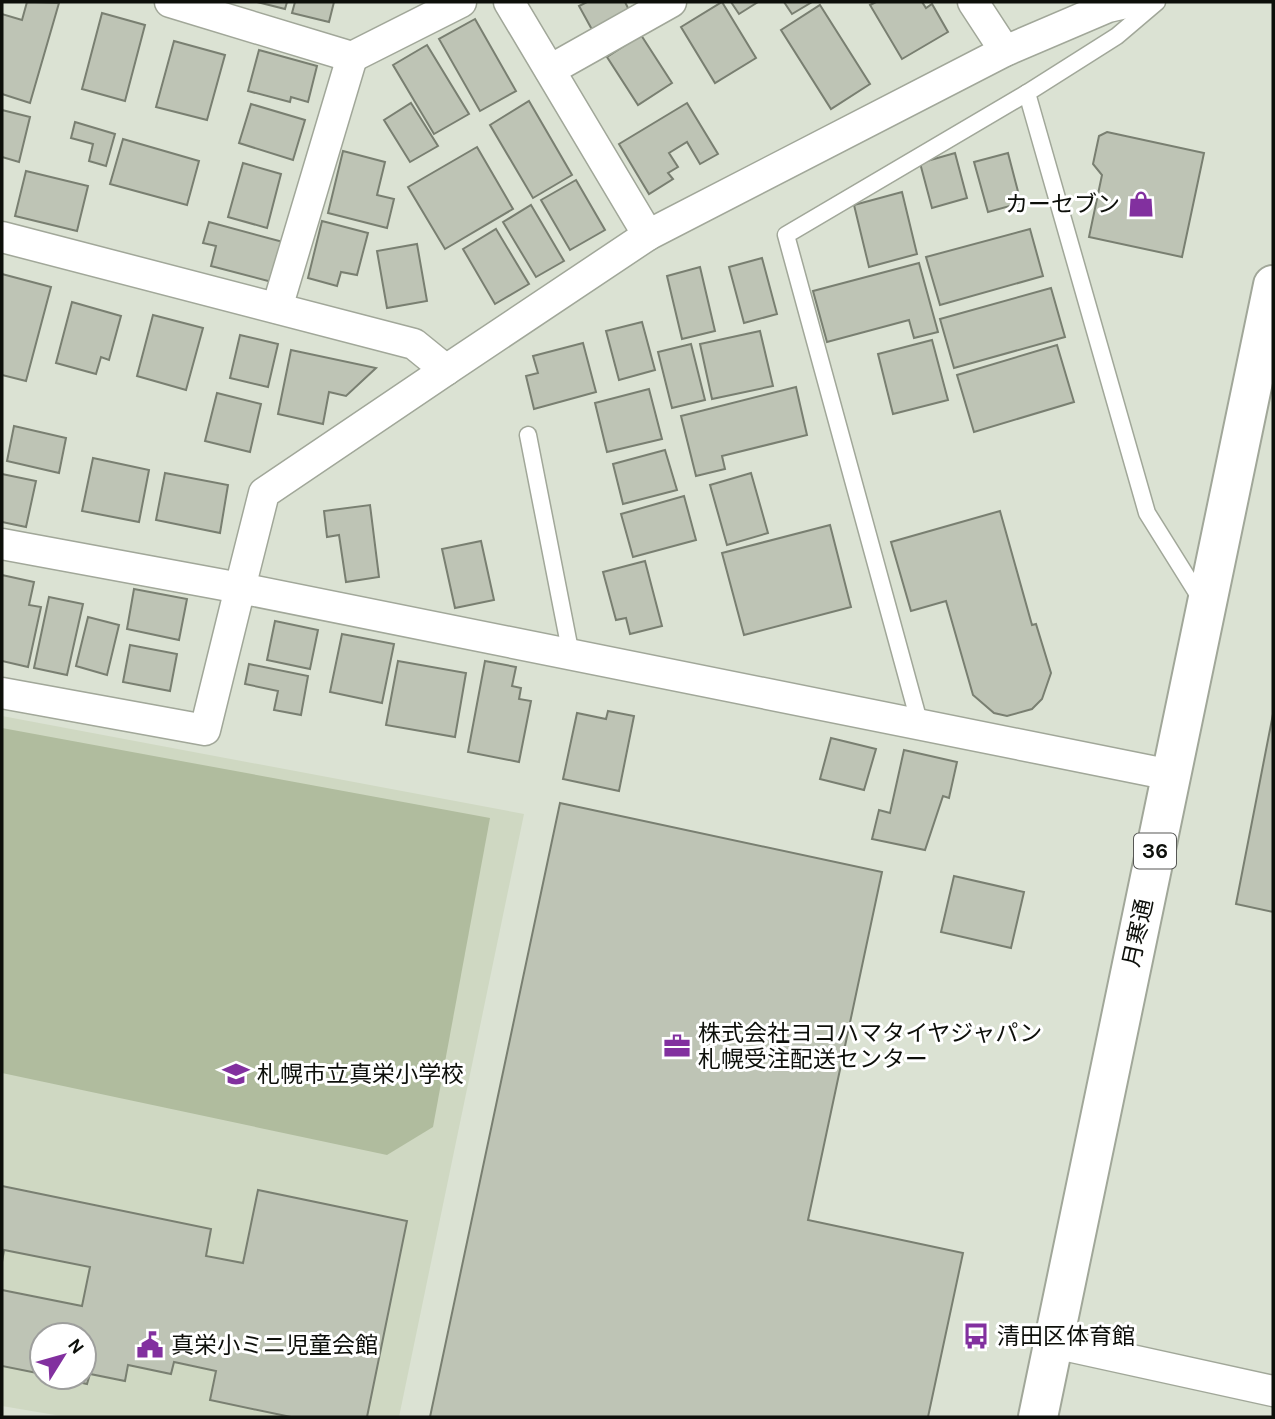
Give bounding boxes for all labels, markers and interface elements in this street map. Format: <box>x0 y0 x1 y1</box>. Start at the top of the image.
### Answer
shop icon: カーセブン <box>1126 189 1156 219</box>
place label: カーセブン <box>1005 191 1120 218</box>
road number: 36 <box>1134 834 1176 868</box>
street label: 月寒通 <box>1118 896 1158 970</box>
place label: 株式会社ヨコハマタイヤジャパン 札幌受注配送センター <box>698 1020 1042 1073</box>
office icon: 株式会社ヨコハマタイヤジャパン 札幌受注配送センター <box>662 1031 692 1061</box>
school or university icon: 札幌市立真栄小学校 <box>221 1059 251 1089</box>
place label: 札幌市立真栄小学校 <box>257 1061 464 1088</box>
north arrow <box>28 1321 98 1391</box>
bus stop icon: 清田区体育館 <box>961 1321 991 1351</box>
place label: 清田区体育館 <box>997 1323 1135 1350</box>
public building icon: 真栄小ミニ児童会館 <box>135 1330 165 1360</box>
place label: 真栄小ミニ児童会館 <box>171 1332 378 1359</box>
text: N <box>63 1334 89 1358</box>

